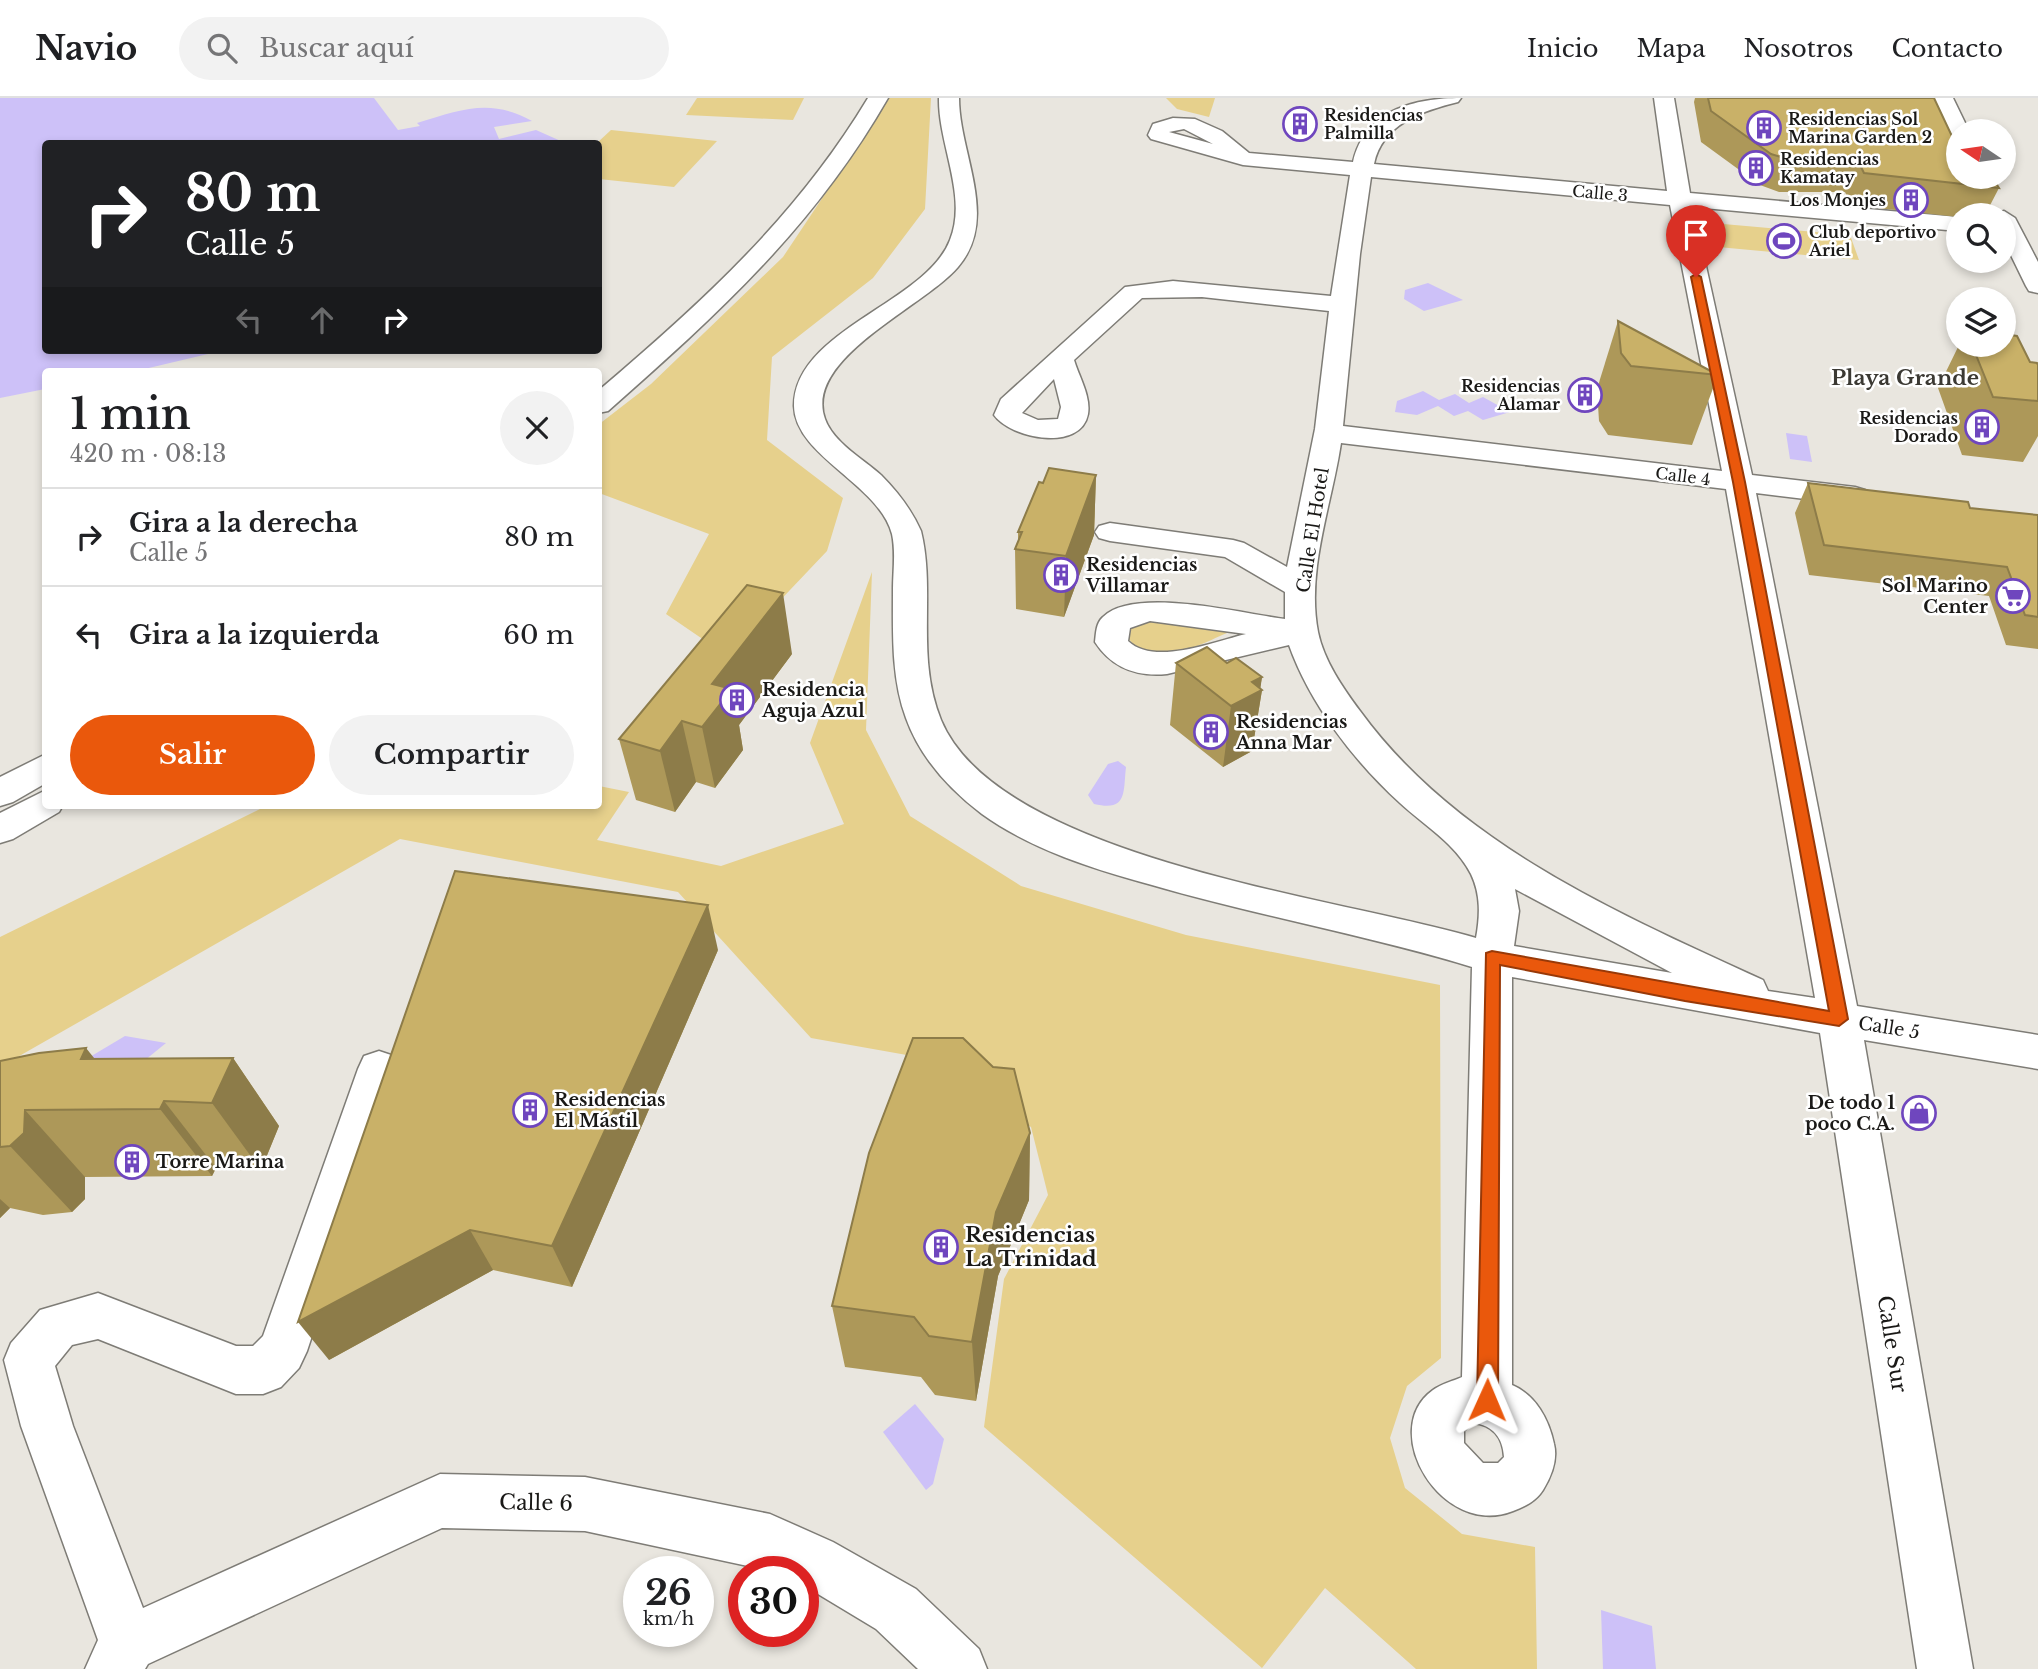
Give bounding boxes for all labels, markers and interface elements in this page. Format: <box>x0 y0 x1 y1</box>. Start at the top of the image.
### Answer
search box <box>179 17 669 80</box>
text: Navio <box>35 28 137 69</box>
icon: search <box>203 29 241 67</box>
text: Buscar aquí <box>259 32 414 64</box>
text: Inicio <box>1527 34 1598 63</box>
text: Mapa <box>1636 34 1705 63</box>
text: Nosotros <box>1743 34 1854 63</box>
text: Contacto <box>1892 34 2003 63</box>
building icon: Residencias Palmilla <box>1281 105 1319 143</box>
place label: Residencias Palmilla <box>1324 105 1423 143</box>
building icon: Residencias Sol Marina Garden 2 <box>1745 109 1783 147</box>
place label: Residencias Sol Marina Garden 2 <box>1788 109 1932 147</box>
north arrow <box>1946 119 2016 189</box>
map controls <box>1946 119 2016 357</box>
building icon: Residencias Kamatay <box>1737 149 1775 187</box>
place label: Residencias Kamatay <box>1780 149 1879 187</box>
text: 80 m <box>185 163 320 224</box>
icon: right <box>70 168 161 259</box>
street label: Calle 3 <box>1571 181 1629 205</box>
building icon: Los Monjes <box>1892 181 1930 219</box>
place label: Los Monjes <box>1789 190 1886 210</box>
button: search <box>1946 203 2016 273</box>
pin <box>1666 205 1726 277</box>
icon: arrive <box>1677 216 1715 254</box>
sports icon: Club deportivo Ariel <box>1765 222 1803 260</box>
place label: Club deportivo Ariel <box>1808 222 1936 260</box>
text: Calle 5 <box>185 224 295 264</box>
button: layers <box>1946 287 2016 357</box>
icon: left <box>230 301 268 339</box>
icon: ahead <box>303 301 341 339</box>
icon: right <box>376 301 414 339</box>
district label: Playa Grande <box>1831 365 1979 391</box>
place label: Residencias Alamar <box>1461 376 1560 414</box>
building icon: Residencias Alamar <box>1566 376 1604 414</box>
text: 1 min <box>70 388 191 440</box>
button: close <box>500 391 574 465</box>
place label: Residencias Dorado <box>1859 408 1958 446</box>
building icon: Residencias Dorado <box>1963 408 2001 446</box>
text: 420 m · 08:13 <box>70 440 226 468</box>
street label: Calle 4 <box>1654 463 1712 489</box>
street label: Calle El Hotel <box>1292 466 1334 594</box>
text: Gira a la derecha <box>129 507 358 539</box>
icon: right <box>70 518 108 556</box>
text: 80 m <box>504 521 574 553</box>
text: Calle 5 <box>129 539 208 567</box>
place label: Residencias Villamar <box>1085 554 1197 597</box>
building icon: Residencias Villamar <box>1042 556 1080 594</box>
place label: Sol Marino Center <box>1882 575 1988 618</box>
supermarket icon: Sol Marino Center <box>1994 577 2032 615</box>
icon: left <box>70 616 108 654</box>
text: Gira a la izquierda <box>129 619 379 651</box>
text: 60 m <box>503 619 574 651</box>
place label: Residencia Aguja Azul <box>761 679 866 722</box>
building icon: Residencia Aguja Azul <box>718 681 756 719</box>
place label: Residencias Anna Mar <box>1235 711 1347 754</box>
building icon: Residencias Anna Mar <box>1192 713 1230 751</box>
button: Salir <box>70 715 315 795</box>
button: Compartir <box>329 715 574 795</box>
street label: Calle 5 <box>1857 1012 1921 1044</box>
place label: Residencias El Mástil <box>554 1089 665 1132</box>
building icon: Residencias El Mástil <box>511 1091 549 1129</box>
place label: De todo 1 poco C.A. <box>1805 1092 1895 1135</box>
shop icon: De todo 1 poco C.A. <box>1900 1094 1938 1132</box>
building icon: Torre Marina <box>113 1143 151 1181</box>
place label: Torre Marina <box>156 1151 285 1173</box>
place label: Residencias La Trinidad <box>965 1222 1097 1272</box>
building icon: Residencias La Trinidad <box>922 1228 960 1266</box>
street label: Calle Sur <box>1872 1294 1912 1394</box>
position arrow <box>1450 1363 1524 1437</box>
street label: Calle 6 <box>499 1489 573 1517</box>
speed limit sign: 30 <box>728 1556 819 1647</box>
text: 26 <box>645 1571 692 1614</box>
text: km/h <box>643 1608 694 1630</box>

